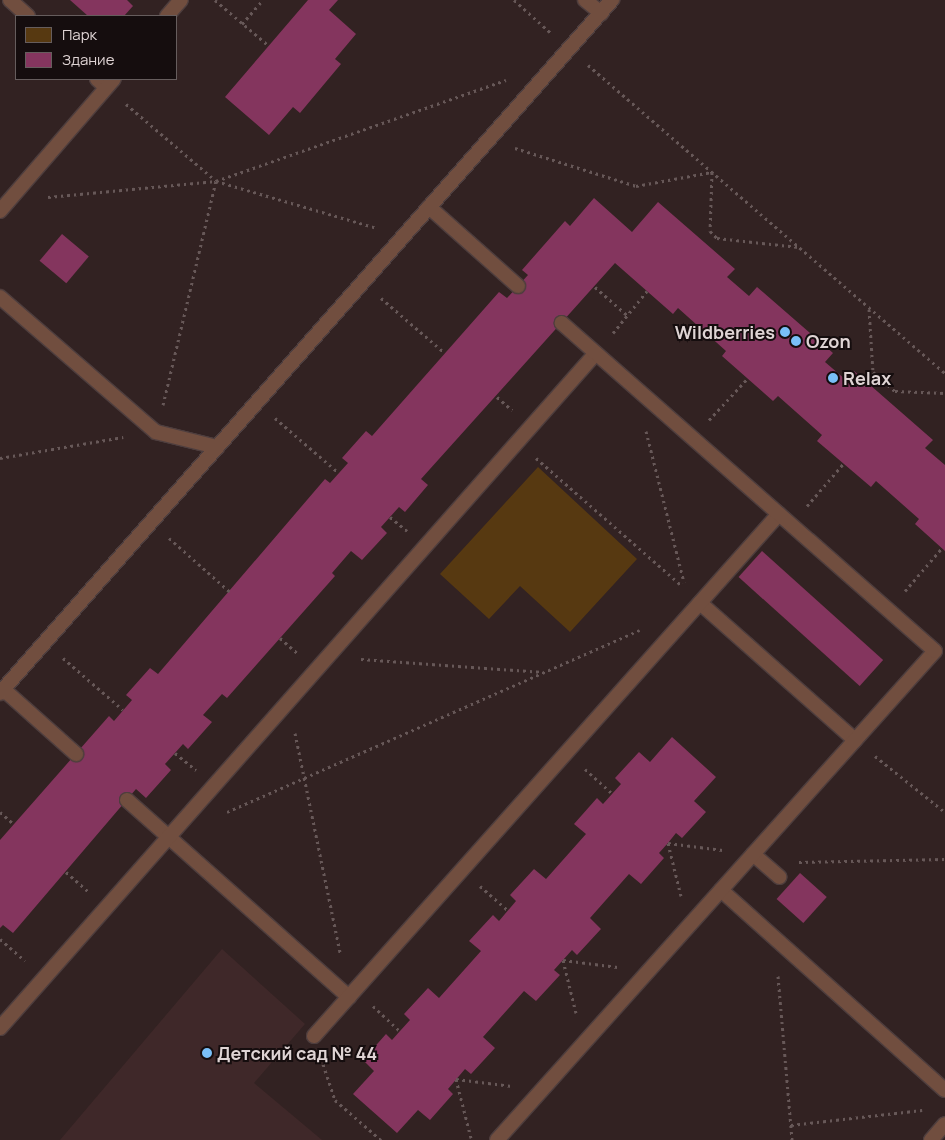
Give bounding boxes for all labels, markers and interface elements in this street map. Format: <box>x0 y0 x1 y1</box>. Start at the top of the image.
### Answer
legend <box>15 15 178 80</box>
text: Парк <box>62 24 97 45</box>
text: Здание <box>62 49 114 70</box>
place label: Wildberries <box>675 321 775 343</box>
marker: Wildberries <box>779 326 791 338</box>
place label: Ozon <box>806 330 851 352</box>
marker: Ozon <box>790 335 802 347</box>
place label: Relax <box>843 367 891 389</box>
marker: Relax <box>827 372 839 384</box>
place label: Детский сад № 44 <box>217 1042 377 1064</box>
marker: Детский сад № 44 <box>201 1047 213 1059</box>

